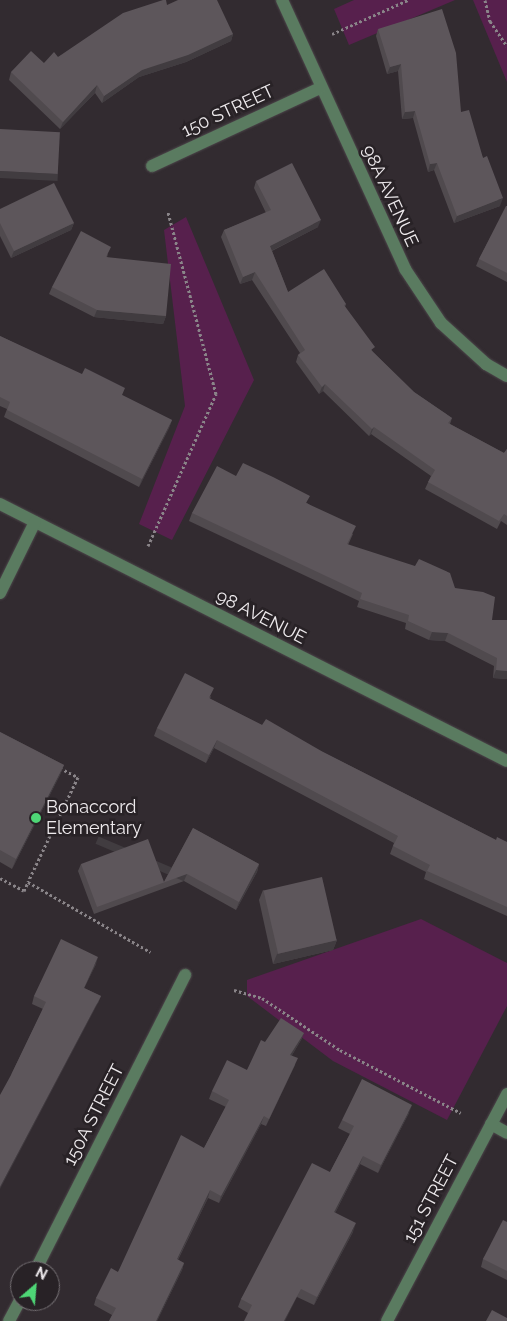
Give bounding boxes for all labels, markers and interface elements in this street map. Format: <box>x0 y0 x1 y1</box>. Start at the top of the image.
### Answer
street label: 150 STREET <box>178 80 278 142</box>
street label: 98A AVENUE <box>357 141 423 251</box>
street label: 98 AVENUE <box>212 585 310 649</box>
place label: Bonaccord Elementary <box>46 797 142 840</box>
marker: Bonaccord Elementary <box>30 812 42 824</box>
street label: 150A STREET <box>59 1060 129 1170</box>
street label: 151 STREET <box>399 1151 463 1247</box>
north arrow <box>10 1261 60 1311</box>
text: N <box>33 1264 50 1283</box>

